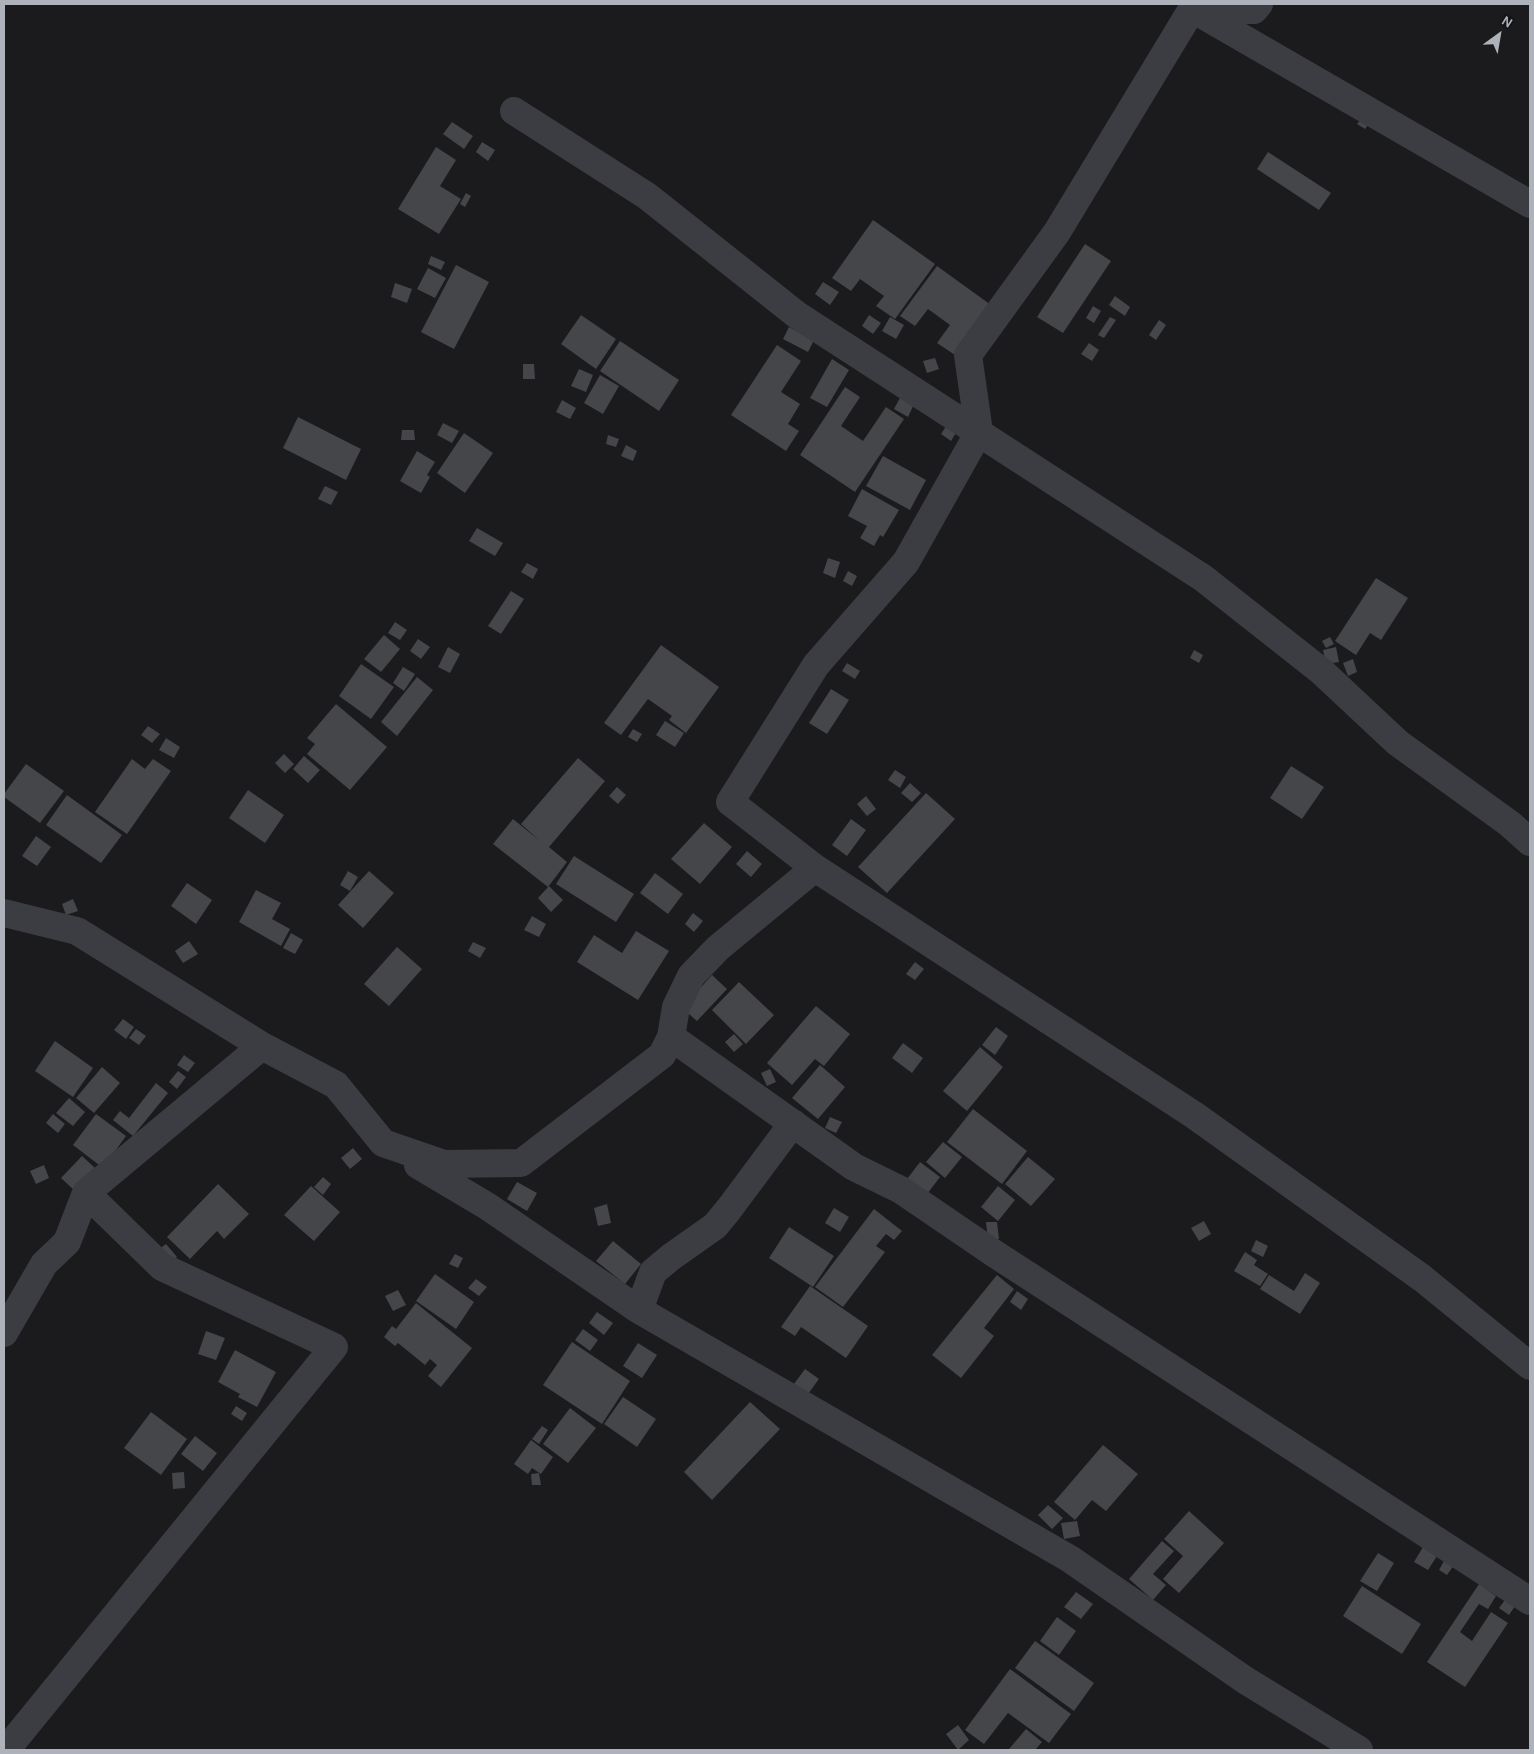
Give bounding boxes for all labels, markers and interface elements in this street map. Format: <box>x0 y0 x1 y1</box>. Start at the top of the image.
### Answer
north arrow <box>1474 10 1524 60</box>
text: N <box>1498 12 1516 32</box>

